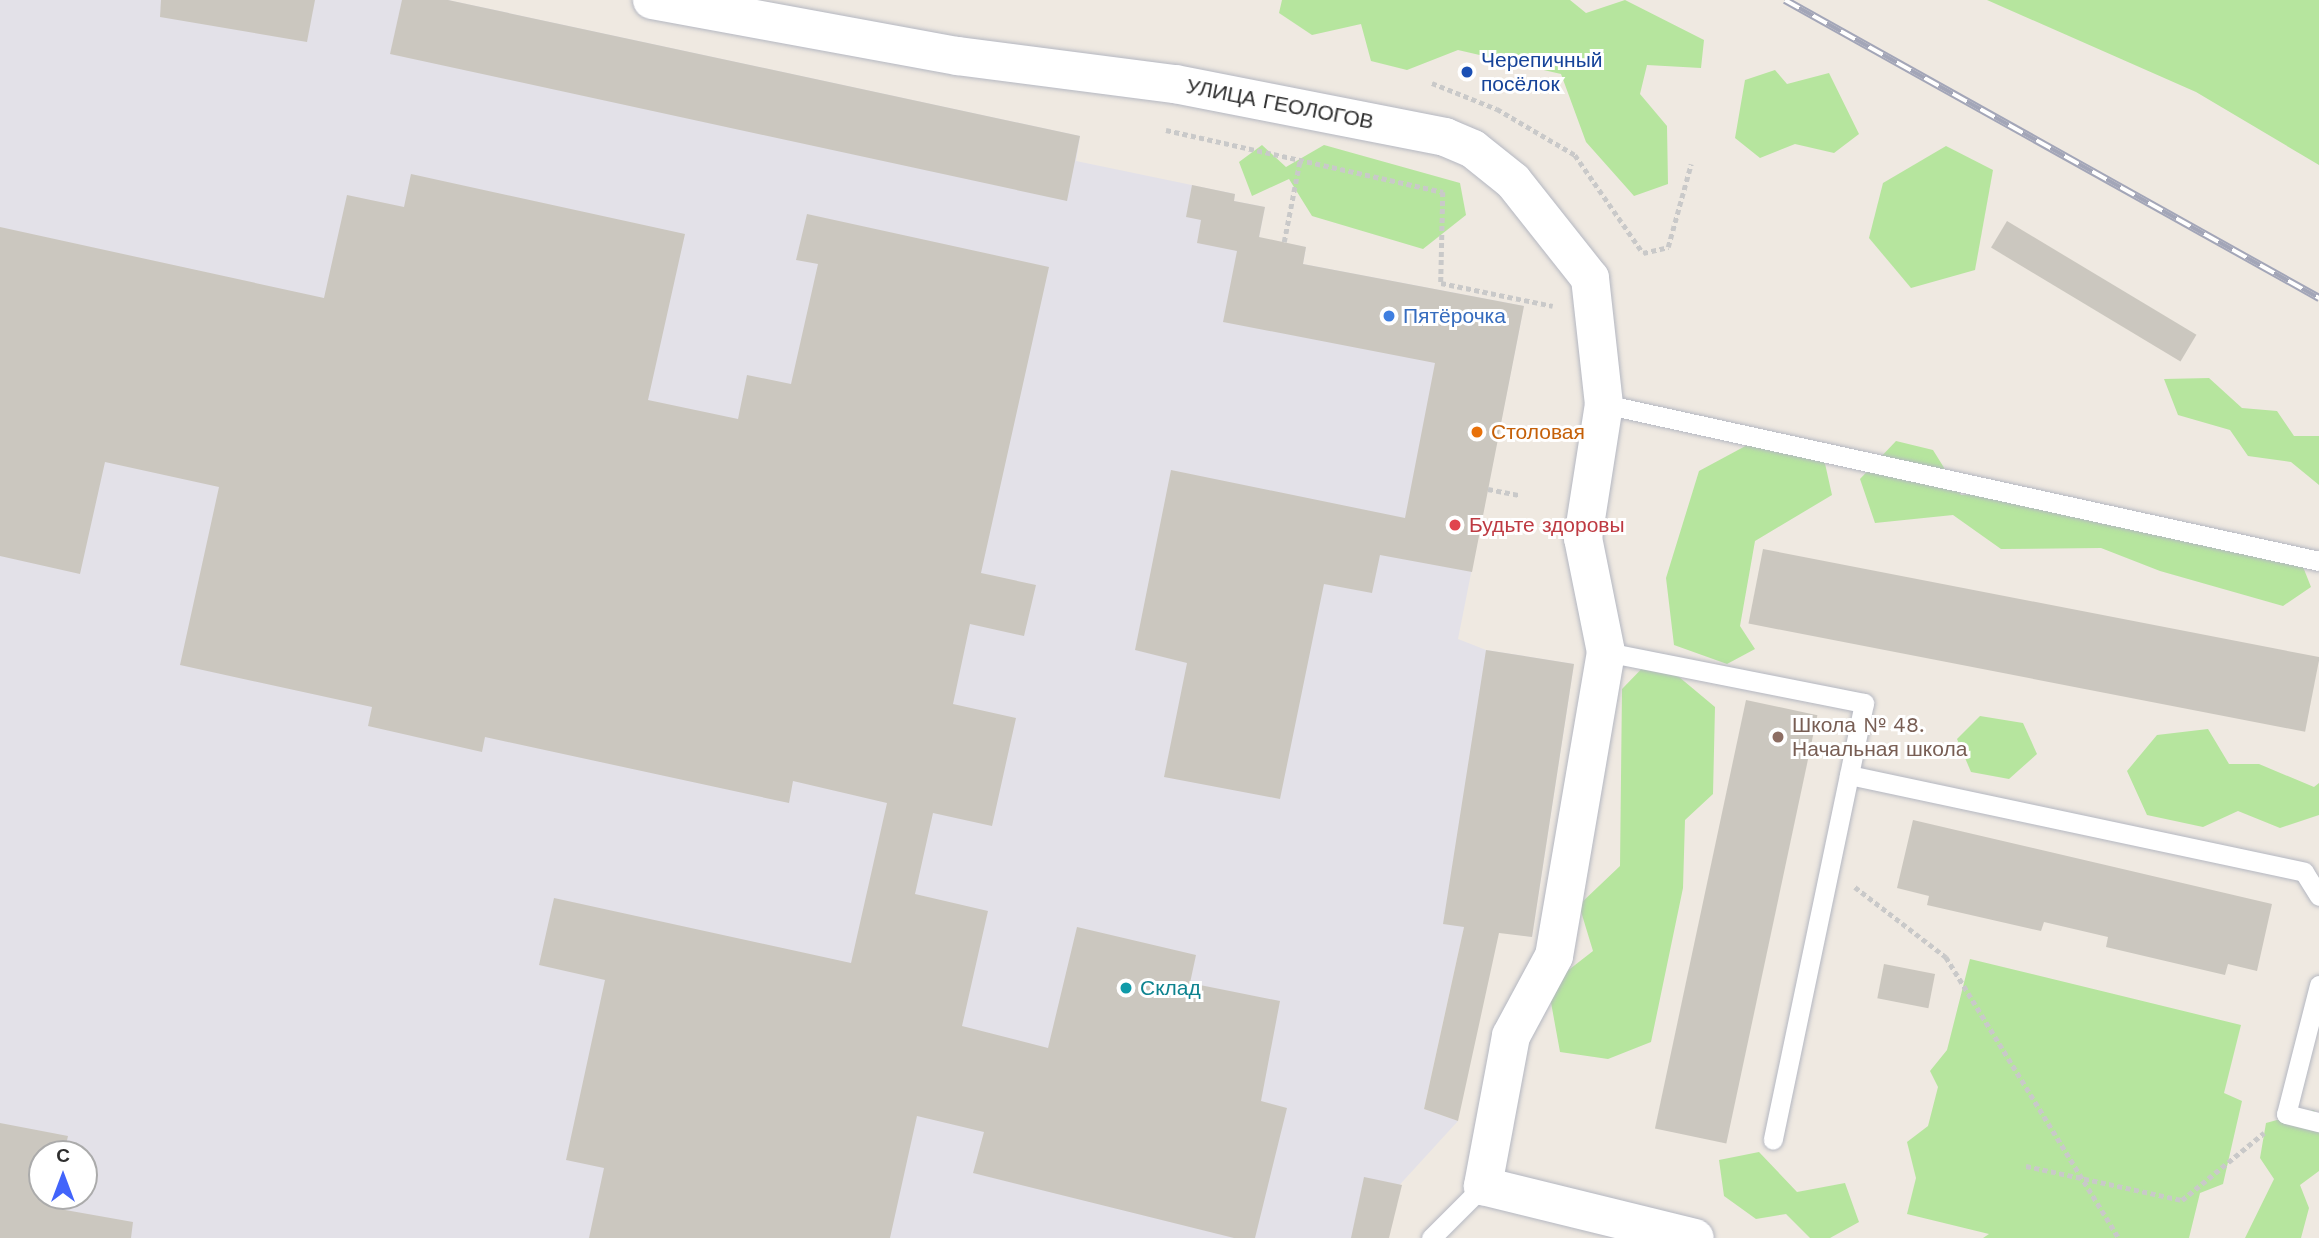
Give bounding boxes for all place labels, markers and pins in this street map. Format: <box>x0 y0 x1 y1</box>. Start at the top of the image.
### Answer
place label: Черепичный посёлок <box>1481 47 1602 97</box>
marker: Черепичный посёлок <box>1459 64 1475 80</box>
place label: Пятёрочка <box>1403 303 1506 329</box>
marker: Пятёрочка <box>1381 308 1397 324</box>
place label: Столовая <box>1491 419 1585 445</box>
marker: Столовая <box>1469 424 1485 440</box>
place label: Будьте здоровы <box>1469 512 1625 538</box>
marker: Будьте здоровы <box>1447 517 1463 533</box>
place label: Школа № 48. Начальная школа <box>1792 712 1967 762</box>
marker: Школа № 48. Начальная школа <box>1770 729 1786 745</box>
place label: Склад <box>1140 975 1201 1001</box>
marker: Склад <box>1118 980 1134 996</box>

